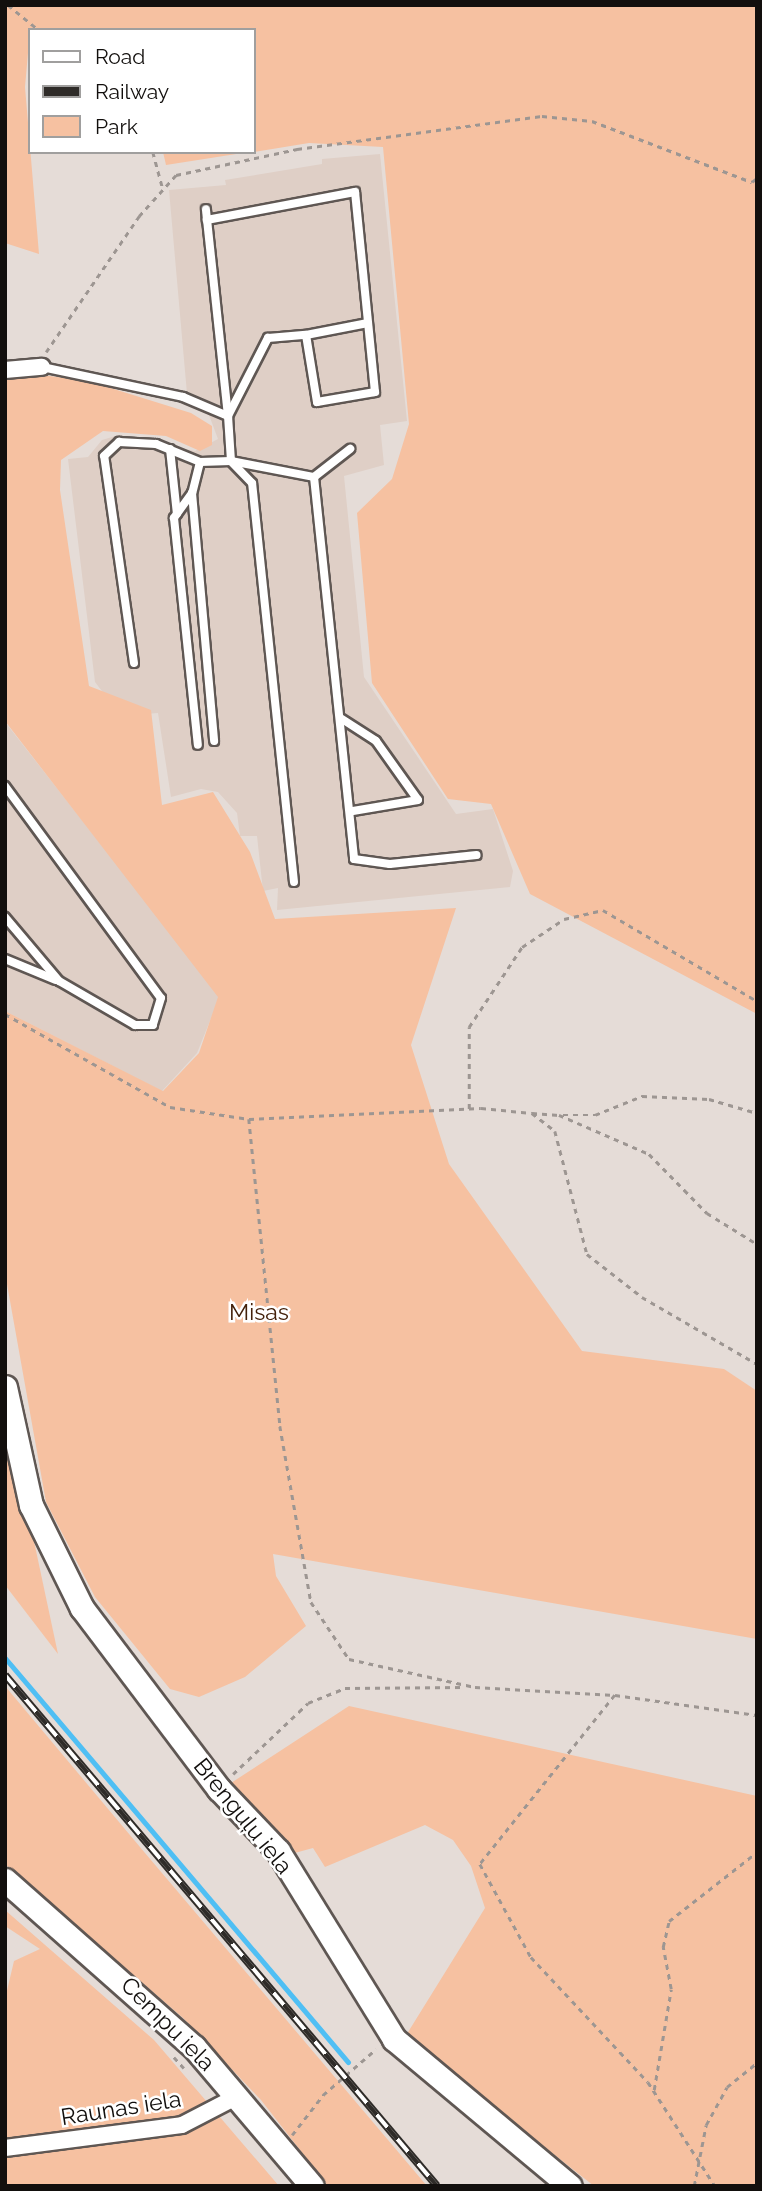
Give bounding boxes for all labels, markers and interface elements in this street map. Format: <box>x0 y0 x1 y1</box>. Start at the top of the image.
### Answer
legend <box>28 28 256 154</box>
text: Road <box>95 44 145 69</box>
text: Railway <box>95 79 169 104</box>
text: Park <box>95 114 138 139</box>
park label: Misas <box>229 1298 289 1326</box>
street label: Brenguļu iela <box>188 1753 298 1879</box>
street label: Cempu iela <box>115 1971 221 2077</box>
street label: Raunas iela <box>59 2085 183 2131</box>

